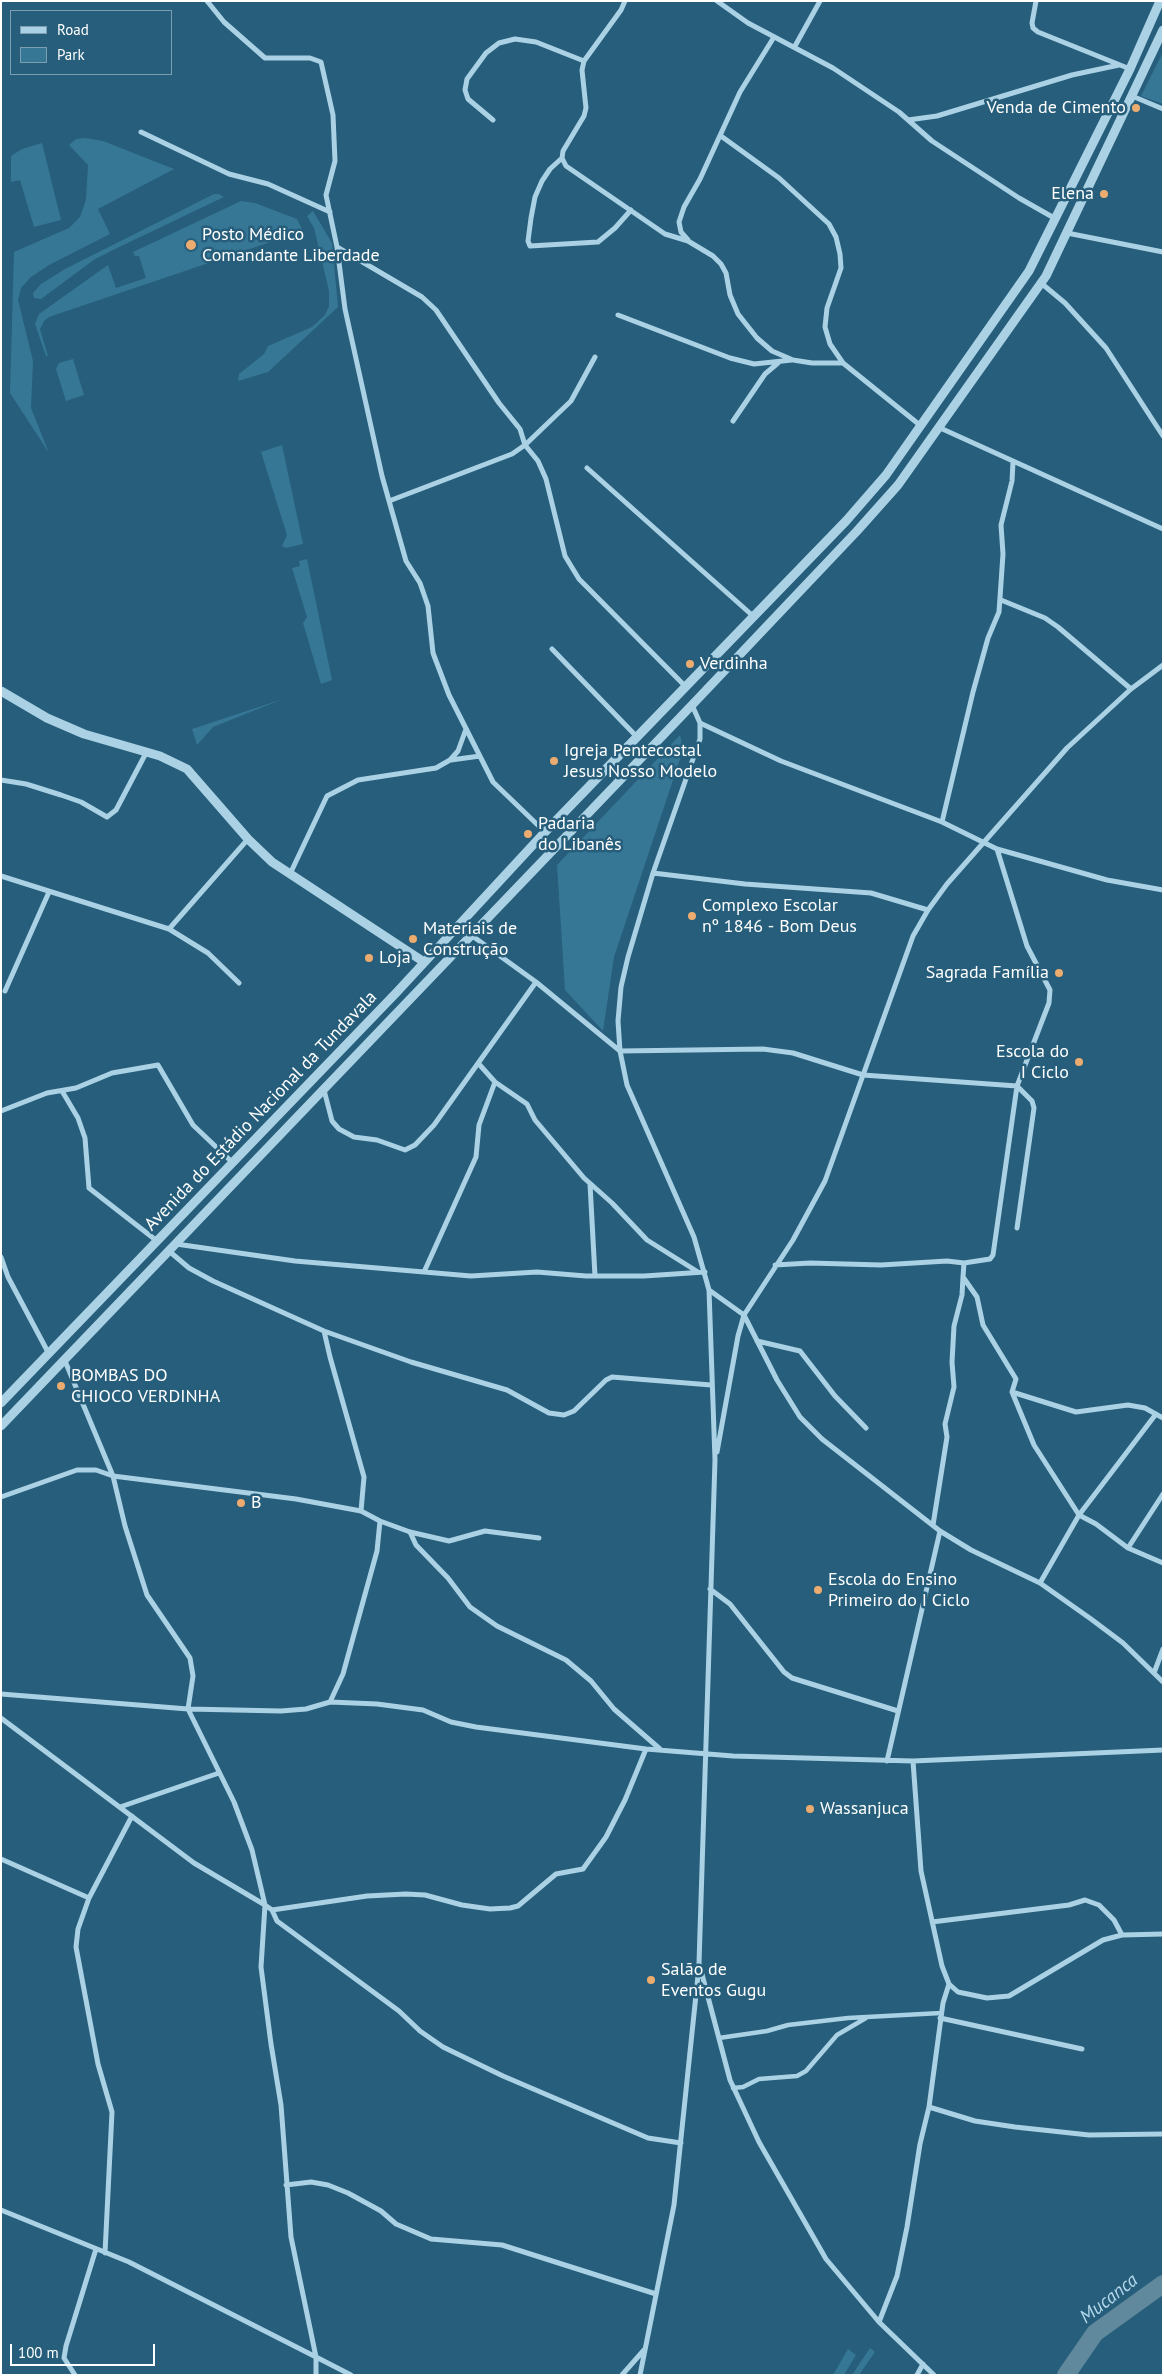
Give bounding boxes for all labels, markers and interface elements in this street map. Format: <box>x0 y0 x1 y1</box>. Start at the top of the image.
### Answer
legend <box>10 10 172 75</box>
text: Road <box>57 20 89 39</box>
text: Park <box>57 45 85 64</box>
place label: Venda de Cimento <box>987 97 1126 119</box>
marker: Venda de Cimento <box>1130 102 1142 114</box>
place label: Elena <box>1051 183 1094 205</box>
marker: Elena <box>1098 188 1110 200</box>
place label: Posto Médico Comandante Liberdade <box>202 224 380 266</box>
marker: Posto Médico Comandante Liberdade <box>184 238 198 252</box>
place label: Verdinha <box>700 653 768 675</box>
marker: Verdinha <box>684 658 696 670</box>
place label: Igreja Pentecostal Jesus Nosso Modelo <box>564 740 717 782</box>
marker: Igreja Pentecostal Jesus Nosso Modelo <box>548 755 560 767</box>
place label: Padaria do Libanês <box>538 813 621 856</box>
marker: Padaria do Libanês <box>522 828 534 840</box>
place label: Complexo Escolar nº 1846 - Bom Deus <box>702 895 857 938</box>
marker: Complexo Escolar nº 1846 - Bom Deus <box>686 910 698 922</box>
place label: Materiais de Construção <box>423 918 517 961</box>
marker: Materiais de Construção <box>407 933 419 945</box>
place label: Loja <box>379 947 411 969</box>
marker: Loja <box>363 952 375 964</box>
place label: Sagrada Família <box>926 962 1049 984</box>
marker: Sagrada Família <box>1053 967 1065 979</box>
street label: Avenida do Estádio Nacional da Tundavala <box>140 987 382 1235</box>
place label: Escola do I Ciclo <box>996 1041 1069 1084</box>
marker: Escola do I Ciclo <box>1073 1056 1085 1068</box>
place label: BOMBAS DO CHIOCO VERDINHA <box>71 1365 220 1408</box>
marker: BOMBAS DO CHIOCO VERDINHA <box>55 1380 67 1392</box>
place label: B <box>251 1492 262 1514</box>
marker: B <box>235 1497 247 1509</box>
place label: Escola do Ensino Primeiro do I Ciclo <box>828 1569 970 1612</box>
marker: Escola do Ensino Primeiro do I Ciclo <box>812 1584 824 1596</box>
place label: Wassanjuca <box>820 1798 909 1820</box>
marker: Wassanjuca <box>804 1803 816 1815</box>
place label: Salão de Eventos Gugu <box>661 1959 766 2002</box>
marker: Salão de Eventos Gugu <box>645 1974 657 1986</box>
water label: Mucanca <box>1075 2269 1143 2329</box>
scale bar <box>12 2334 158 2366</box>
text: 100 m <box>18 2343 59 2362</box>

